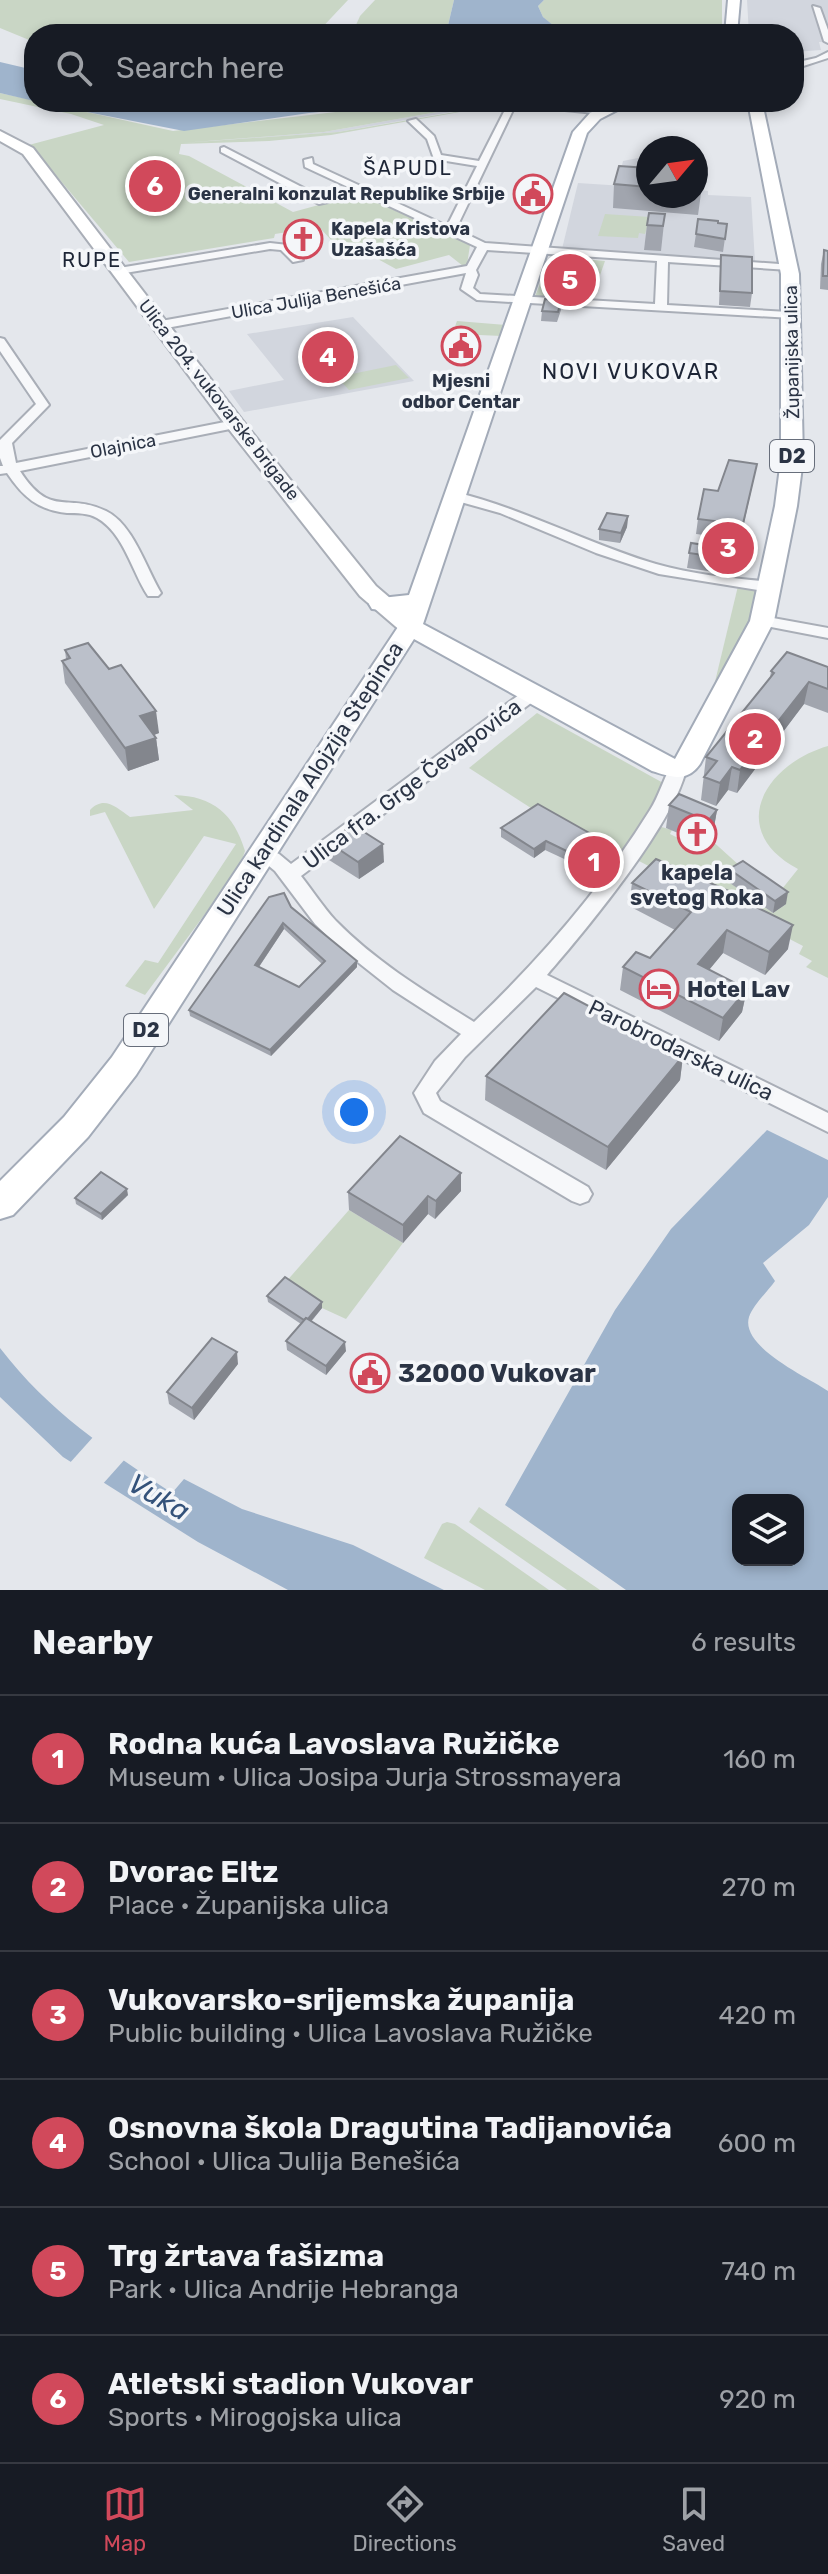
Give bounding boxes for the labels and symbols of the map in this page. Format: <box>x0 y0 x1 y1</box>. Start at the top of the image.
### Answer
north arrow <box>636 136 708 208</box>
pin: 6 <box>129 156 181 216</box>
district label: ŠAPUDL <box>363 156 453 180</box>
public building icon: Generalni konzulat Republike Srbije <box>512 173 554 215</box>
place label: Generalni konzulat Republike Srbije <box>188 183 505 205</box>
church icon: Kapela Kristova Uzašašća <box>282 218 324 260</box>
place label: Kapela Kristova Uzašašća <box>331 218 470 261</box>
district label: RUPE <box>62 248 122 272</box>
pin: 5 <box>544 250 596 310</box>
street label: Ulica Julija Benešića <box>229 272 403 324</box>
street label: Županijska ulica <box>780 285 804 419</box>
street label: Ulica 204. vukovarske brigade <box>134 295 304 505</box>
public building icon: Mjesni odbor Centar <box>440 325 482 367</box>
pin: 4 <box>302 327 354 387</box>
district label: NOVI VUKOVAR <box>542 358 720 385</box>
place label: Mjesni odbor Centar <box>402 370 520 413</box>
street label: Olajnica <box>88 429 158 463</box>
road number: D2 <box>770 440 814 472</box>
pin: 3 <box>702 518 754 578</box>
street label: Ulica kardinala Alojzija Stepinca <box>211 637 409 921</box>
street label: Ulica fra. Grge Čevapovića <box>297 693 527 875</box>
pin: 2 <box>729 709 781 769</box>
church icon: kapela svetog Roka <box>676 813 718 855</box>
pin: 1 <box>568 832 620 892</box>
place label: kapela svetog Roka <box>630 859 764 911</box>
hotel icon: Hotel Lav <box>638 968 680 1010</box>
place label: Hotel Lav <box>687 976 790 1003</box>
street label: Parobrodarska ulica <box>584 994 778 1106</box>
road number: D2 <box>124 1014 168 1046</box>
your location <box>334 1092 374 1132</box>
public building icon: 32000 Vukovar <box>349 1352 391 1394</box>
place label: 32000 Vukovar <box>398 1358 596 1389</box>
water label: Vuka <box>123 1466 195 1528</box>

